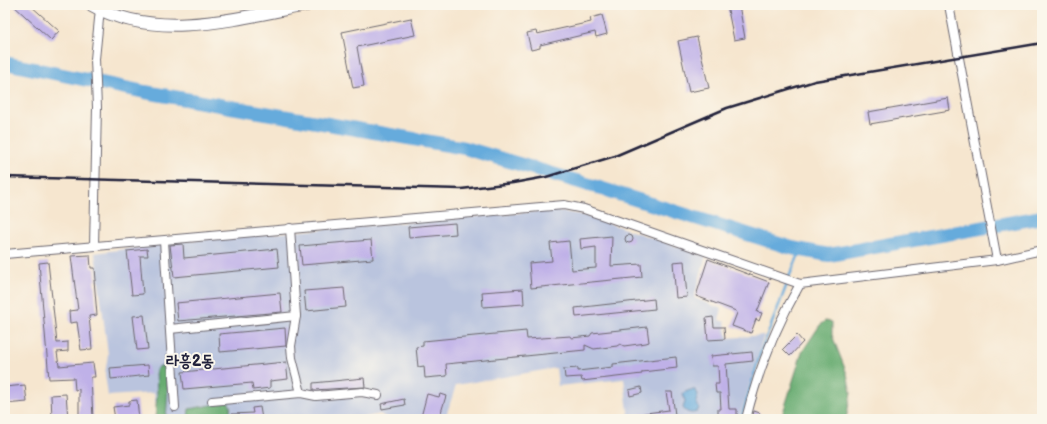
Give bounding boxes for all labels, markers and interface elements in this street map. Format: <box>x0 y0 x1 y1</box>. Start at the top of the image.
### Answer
district label: 라흥2동 <box>166 352 214 371</box>

